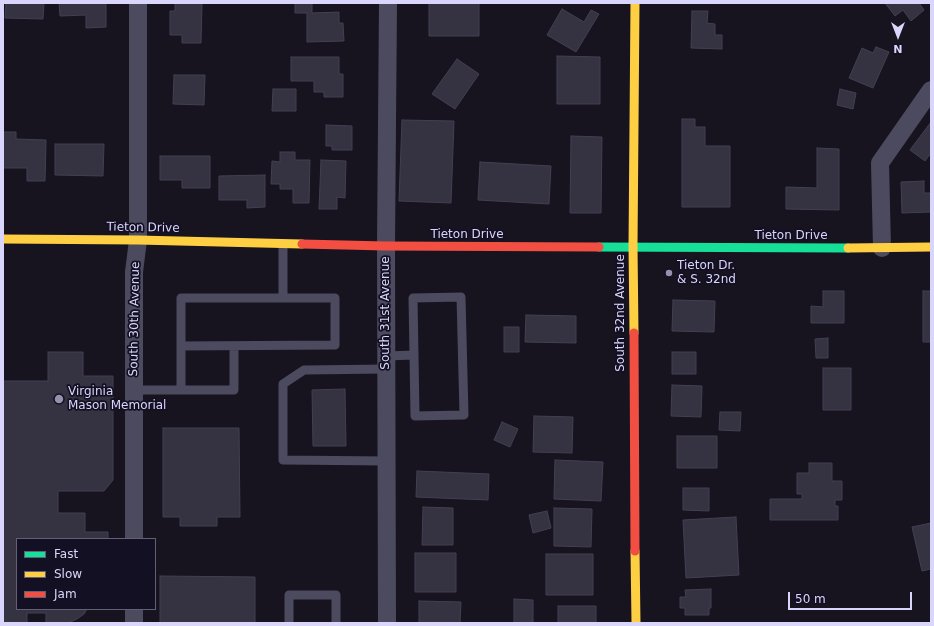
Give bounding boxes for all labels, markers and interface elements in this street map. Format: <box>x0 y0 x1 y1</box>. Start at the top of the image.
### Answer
north arrow <box>878 16 918 56</box>
text: N <box>893 42 903 55</box>
street label: Tieton Drive <box>106 220 180 236</box>
street label: Tieton Drive <box>430 228 504 242</box>
street label: Tieton Drive <box>754 229 828 243</box>
street label: South 32nd Avenue <box>614 254 628 372</box>
street label: South 31st Avenue <box>379 256 393 370</box>
place label: Tieton Dr. & S. 32nd <box>677 259 736 287</box>
street label: South 30th Avenue <box>127 262 143 376</box>
marker: Tieton Dr. & S. 32nd <box>664 268 674 278</box>
place label: Virginia Mason Memorial <box>68 385 166 413</box>
marker: Virginia Mason Memorial <box>53 393 65 405</box>
legend <box>16 538 156 610</box>
text: Fast <box>54 547 78 561</box>
text: Slow <box>54 567 82 581</box>
scale bar <box>790 584 914 610</box>
text: Jam <box>54 587 77 601</box>
text: 50 m <box>795 592 826 606</box>

